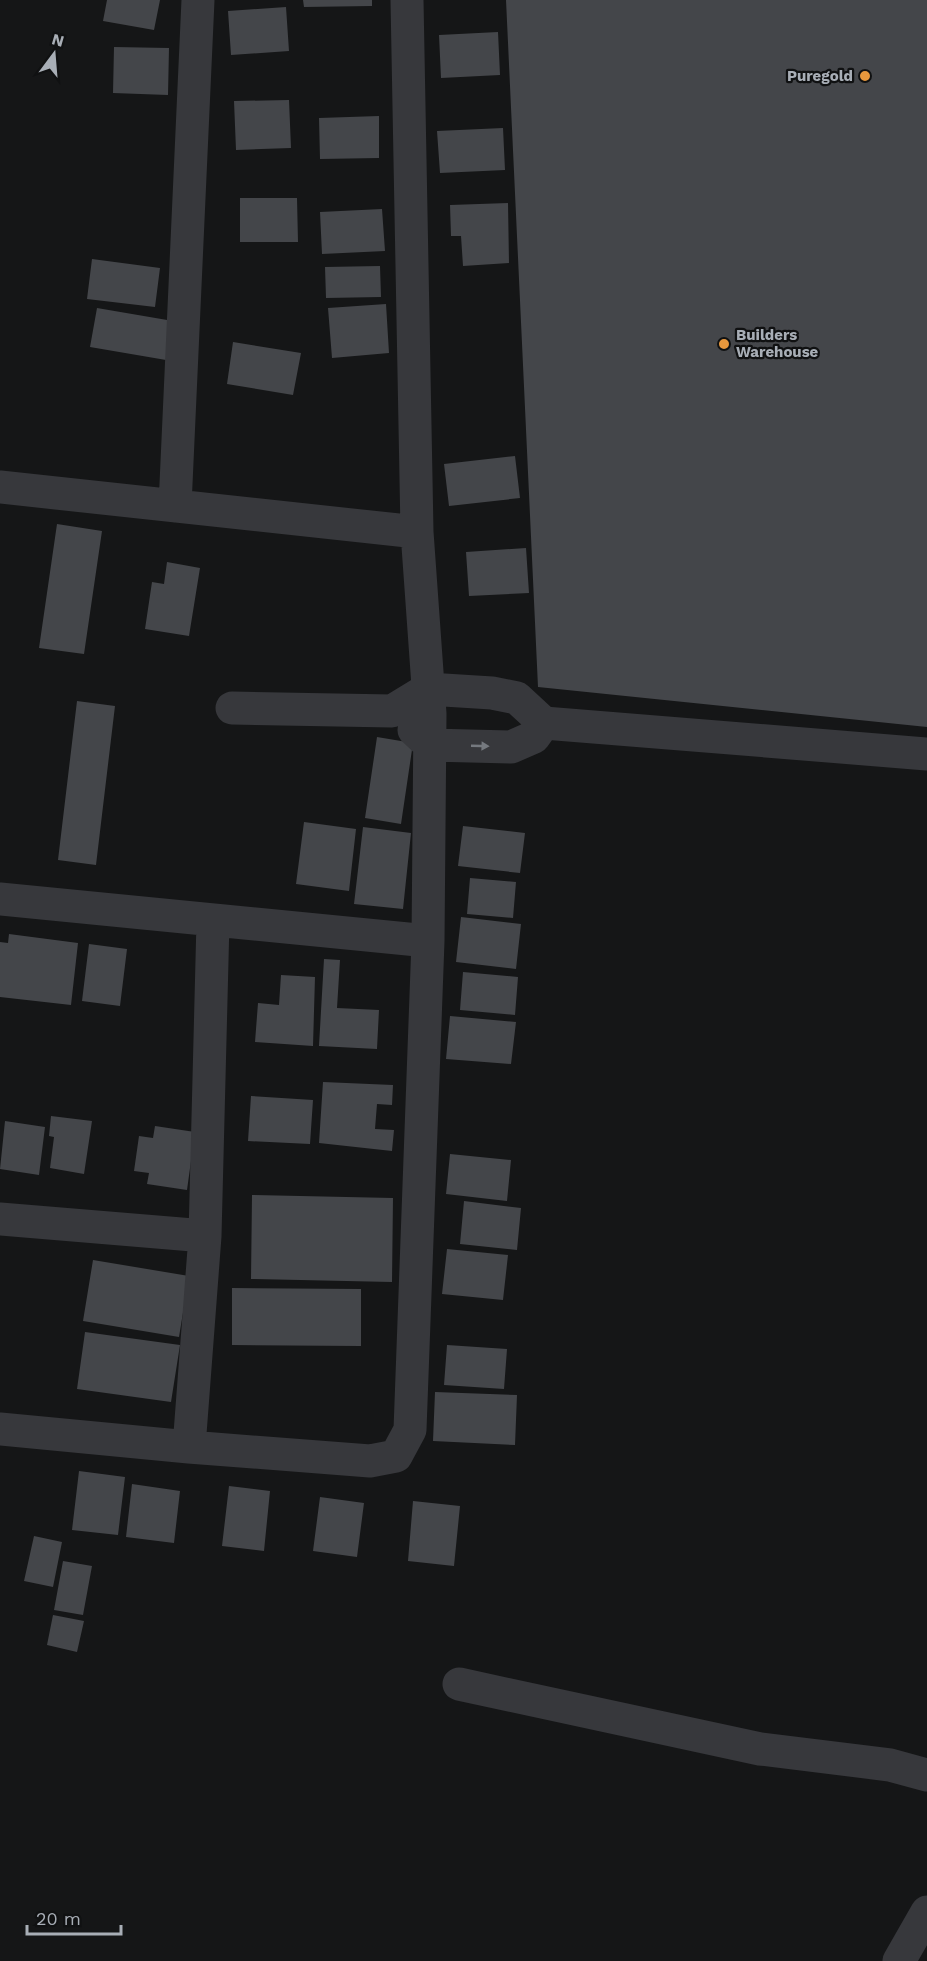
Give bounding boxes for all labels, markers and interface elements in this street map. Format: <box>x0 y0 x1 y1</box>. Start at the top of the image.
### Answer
north arrow <box>24 24 84 84</box>
text: N <box>50 29 66 51</box>
place label: Puregold <box>787 67 853 85</box>
marker: Puregold <box>858 69 872 83</box>
place label: Builders Warehouse <box>736 326 819 361</box>
marker: Builders Warehouse <box>717 337 731 351</box>
one-way arrow <box>470 742 489 751</box>
scale bar <box>27 1898 122 1936</box>
text: 20 m <box>36 1908 81 1929</box>

